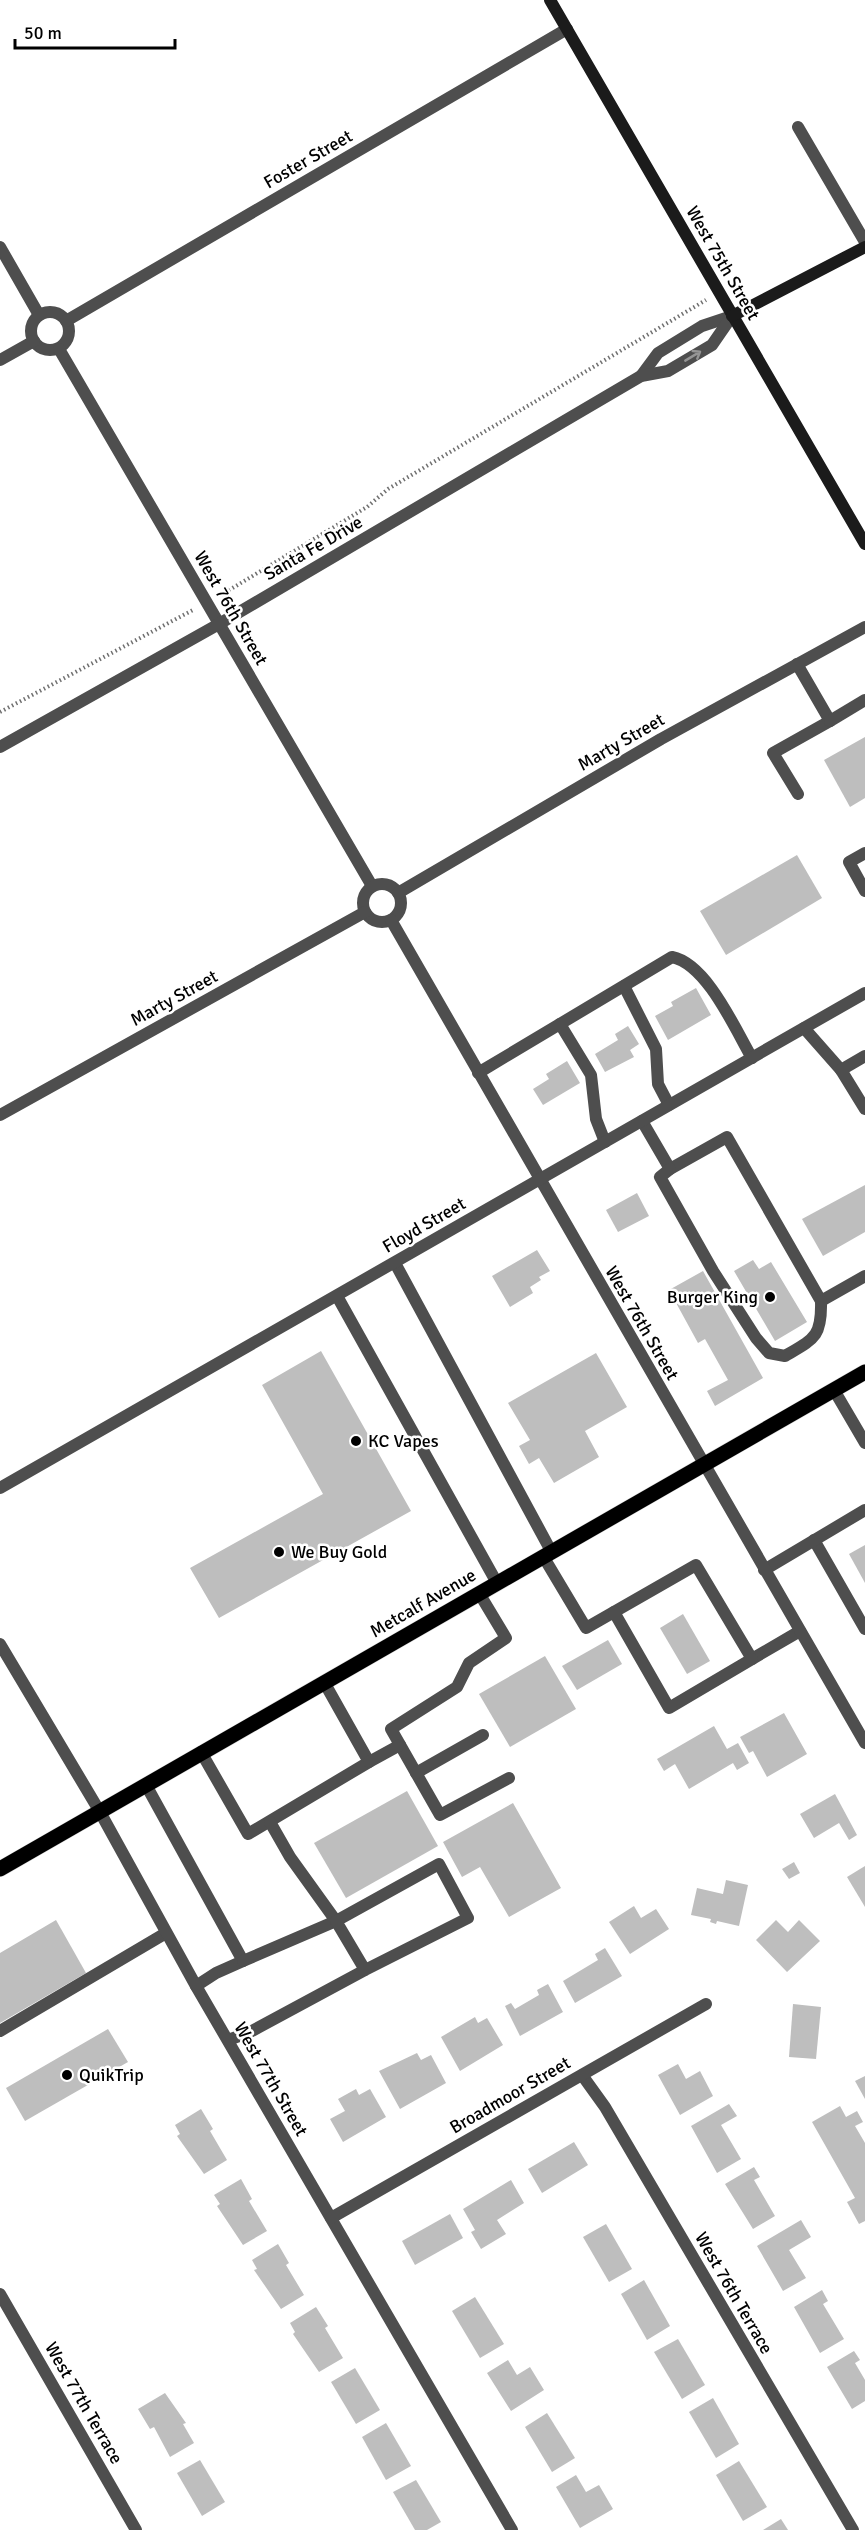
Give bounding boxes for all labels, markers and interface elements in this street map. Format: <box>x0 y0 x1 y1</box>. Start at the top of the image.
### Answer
scale bar <box>15 12 176 50</box>
text: 50 m <box>24 22 62 44</box>
street label: Foster Street <box>260 125 356 193</box>
street label: West 75th Street <box>681 202 765 324</box>
one-way arrow <box>684 350 702 361</box>
street label: Santa Fe Drive <box>260 511 366 585</box>
street label: West 76th Street <box>189 547 273 669</box>
street label: Marty Street <box>574 708 668 776</box>
street label: Marty Street <box>127 965 221 1031</box>
street label: Floyd Street <box>379 1192 469 1258</box>
street label: West 76th Street <box>600 1262 684 1384</box>
place label: Burger King <box>667 1286 758 1308</box>
marker: Burger King <box>763 1290 777 1304</box>
place label: KC Vapes <box>368 1430 439 1452</box>
marker: KC Vapes <box>349 1434 363 1448</box>
place label: We Buy Gold <box>291 1541 387 1563</box>
marker: We Buy Gold <box>272 1545 286 1559</box>
street label: Metcalf Avenue <box>366 1564 480 1642</box>
street label: West 77th Street <box>229 2018 313 2140</box>
street label: Broadmoor Street <box>446 2052 574 2138</box>
place label: QuikTrip <box>79 2064 144 2086</box>
marker: QuikTrip <box>60 2068 74 2082</box>
street label: West 76th Terrace <box>690 2228 778 2358</box>
street label: West 77th Terrace <box>40 2338 128 2468</box>

